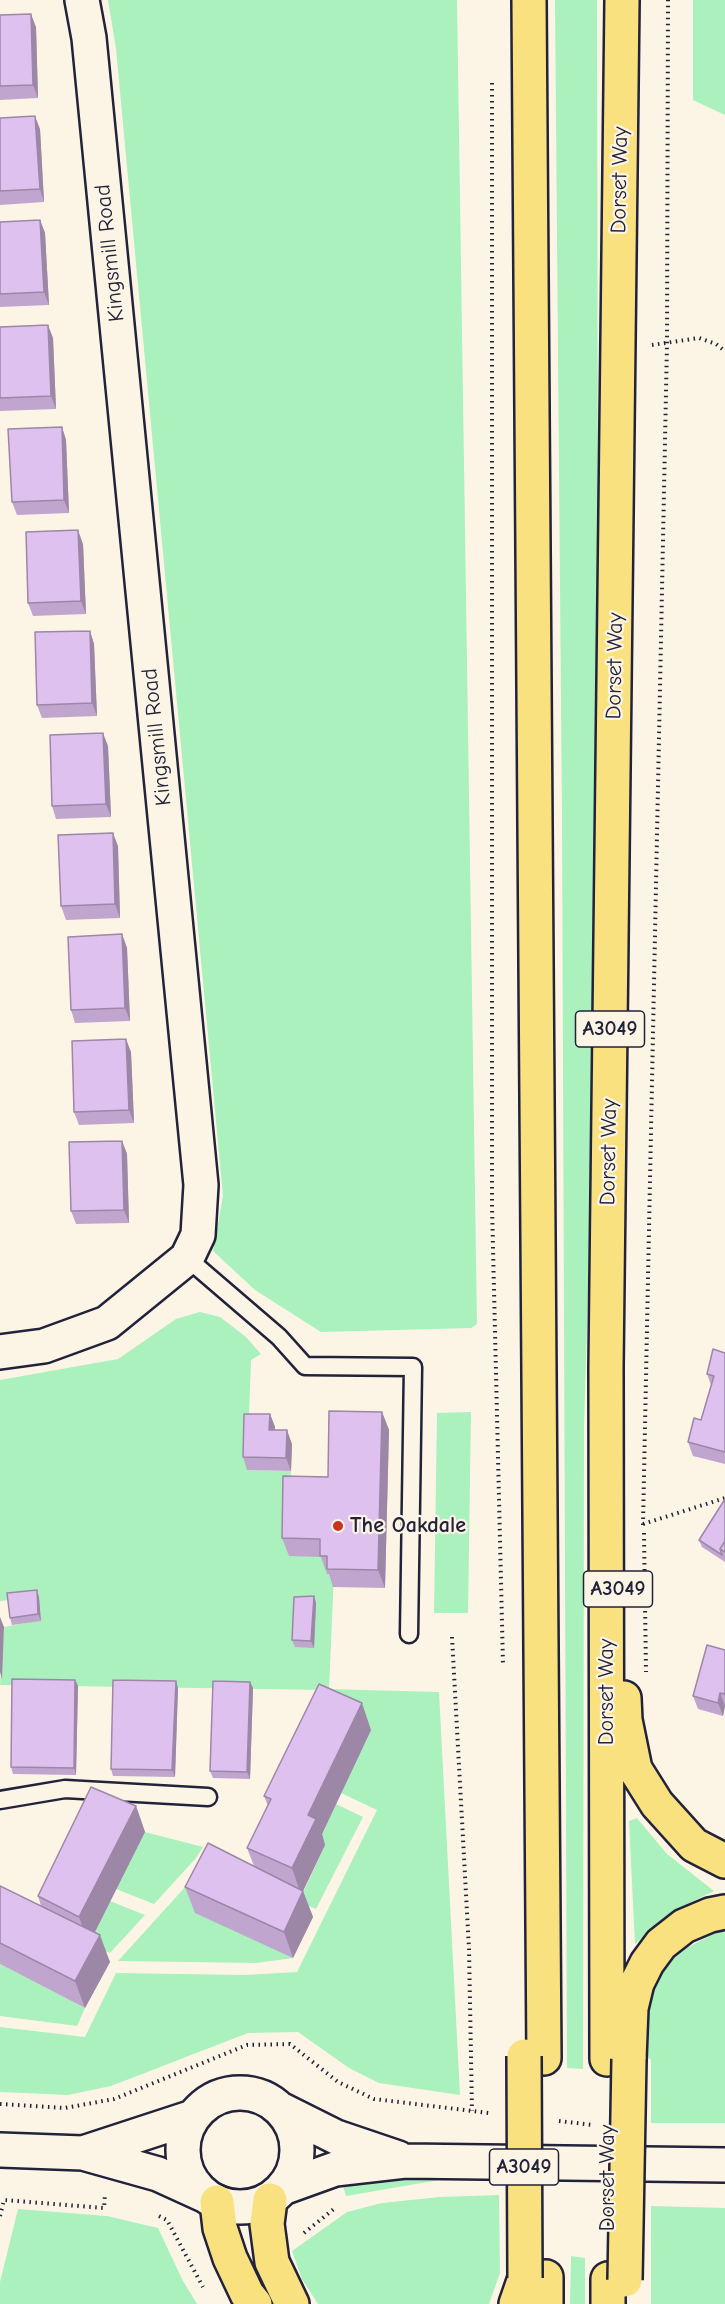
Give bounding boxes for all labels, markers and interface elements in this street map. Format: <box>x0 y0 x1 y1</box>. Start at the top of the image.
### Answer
street label: Dorset Way <box>606 126 634 234</box>
street label: Kingsmill Road <box>90 183 130 323</box>
street label: Dorset Way <box>601 612 629 720</box>
street label: Kingsmill Road <box>137 667 177 807</box>
road number: A3049 <box>576 1011 644 1047</box>
street label: Dorset Way <box>595 1098 623 1206</box>
place label: The Oakdale <box>350 1513 466 1539</box>
marker: The Oakdale <box>331 1519 345 1533</box>
road number: A3049 <box>584 1571 652 1607</box>
street label: Dorset Way <box>594 1639 620 1745</box>
street label: Dorset Way <box>595 2125 621 2231</box>
road number: A3049 <box>490 2149 558 2185</box>

